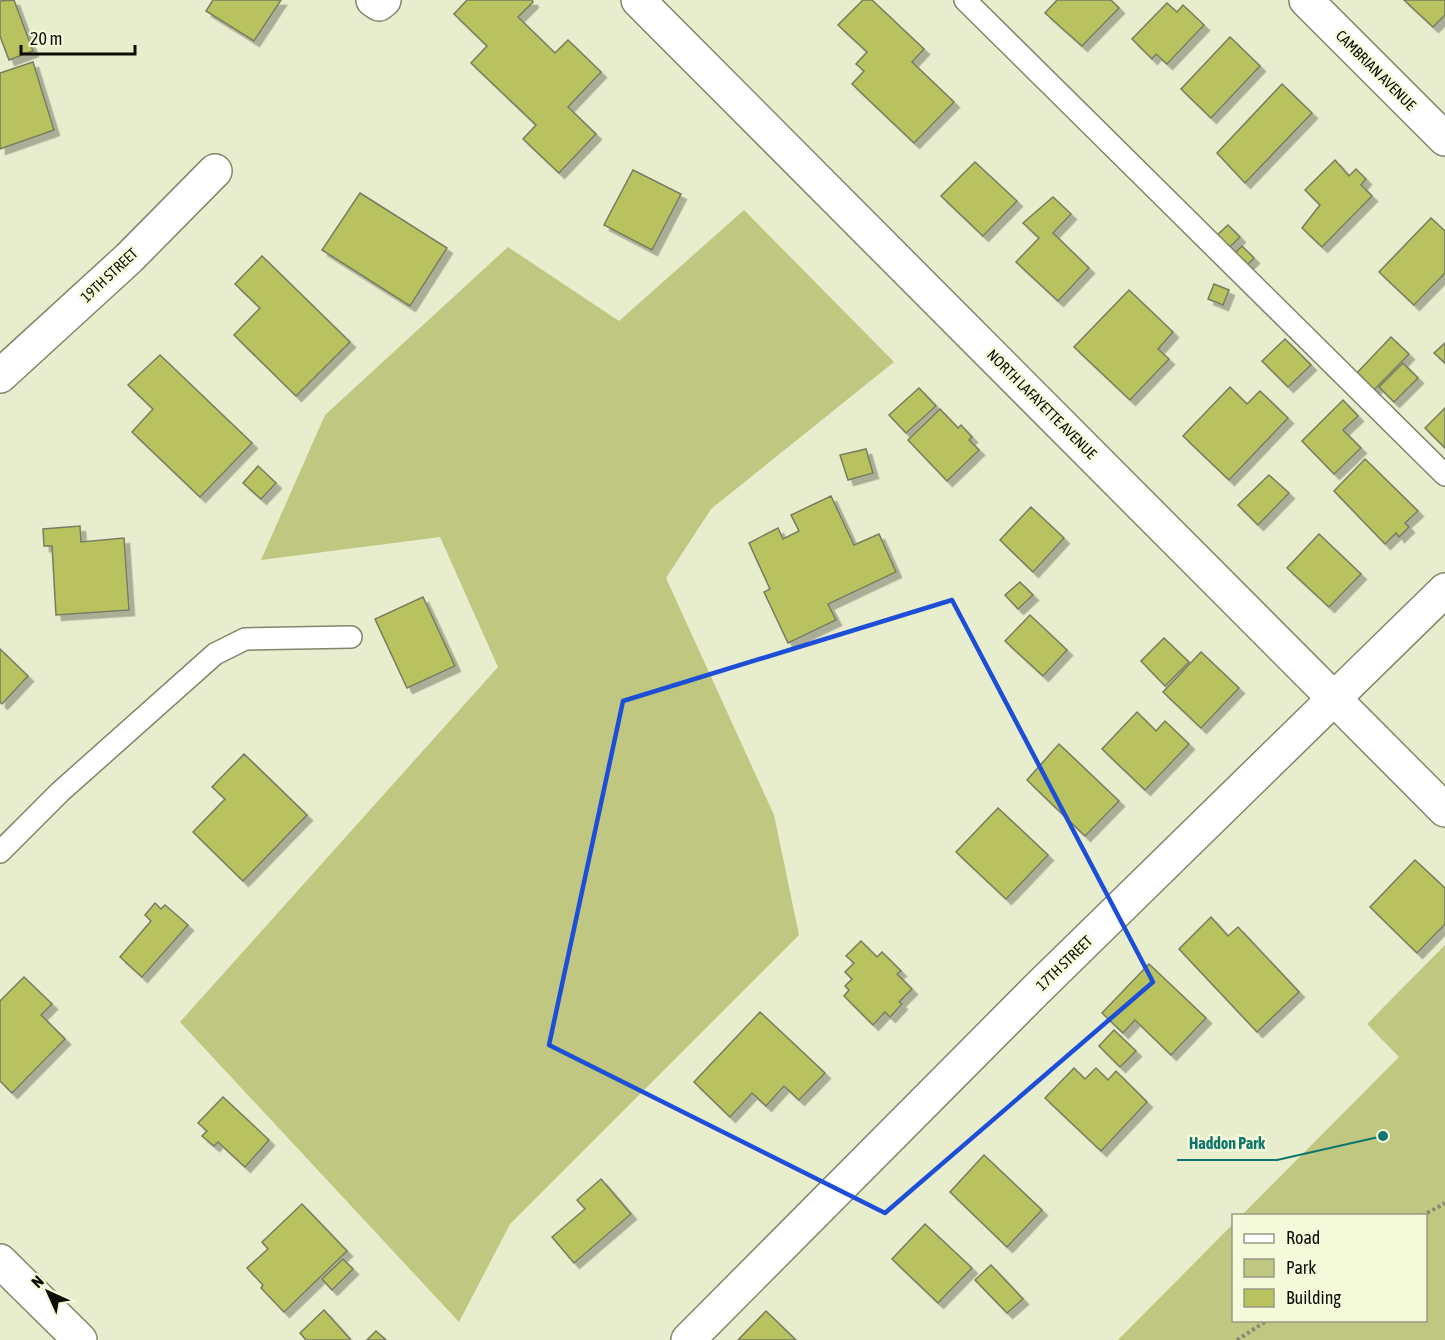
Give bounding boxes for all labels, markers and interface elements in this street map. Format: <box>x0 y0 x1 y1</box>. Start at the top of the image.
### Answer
scale bar <box>21 18 135 56</box>
street label: CAMBRIAN AVENUE <box>1333 27 1420 114</box>
text: 20 m <box>30 28 62 49</box>
street label: 19TH STREET <box>77 244 141 306</box>
street label: NORTH LAFAYETTE AVENUE <box>984 346 1101 463</box>
street label: 17TH STREET <box>1032 932 1096 994</box>
callout: Haddon Park <box>1177 1126 1277 1160</box>
text: Haddon Park <box>1189 1134 1266 1152</box>
legend <box>1232 1214 1427 1322</box>
text: Road <box>1286 1227 1320 1248</box>
text: Park <box>1286 1257 1316 1278</box>
north arrow <box>18 1262 78 1322</box>
text: N <box>28 1272 47 1291</box>
text: Building <box>1286 1287 1341 1308</box>

